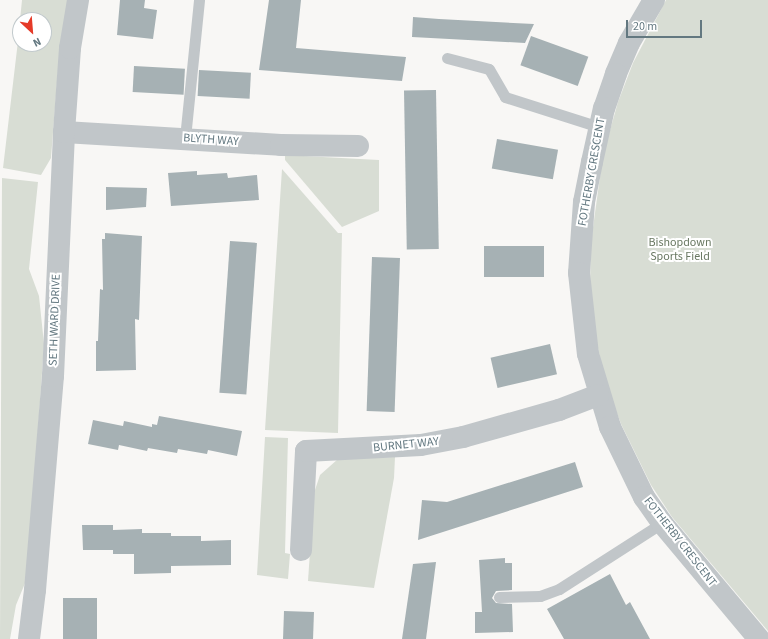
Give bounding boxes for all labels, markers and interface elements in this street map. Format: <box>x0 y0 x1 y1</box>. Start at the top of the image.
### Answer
north arrow <box>12 12 52 52</box>
scale bar <box>628 12 704 38</box>
text: 20 m <box>633 18 657 35</box>
text: N <box>30 34 44 51</box>
street label: FOTHERBY CRESCENT <box>575 117 609 227</box>
street label: BLYTH WAY <box>183 131 239 149</box>
park label: Bishopdown Sports Field <box>648 236 712 264</box>
street label: SETH WARD DRIVE <box>46 274 64 366</box>
street label: BURNET WAY <box>372 434 440 456</box>
street label: FOTHERBY CRESCENT <box>641 494 719 590</box>

